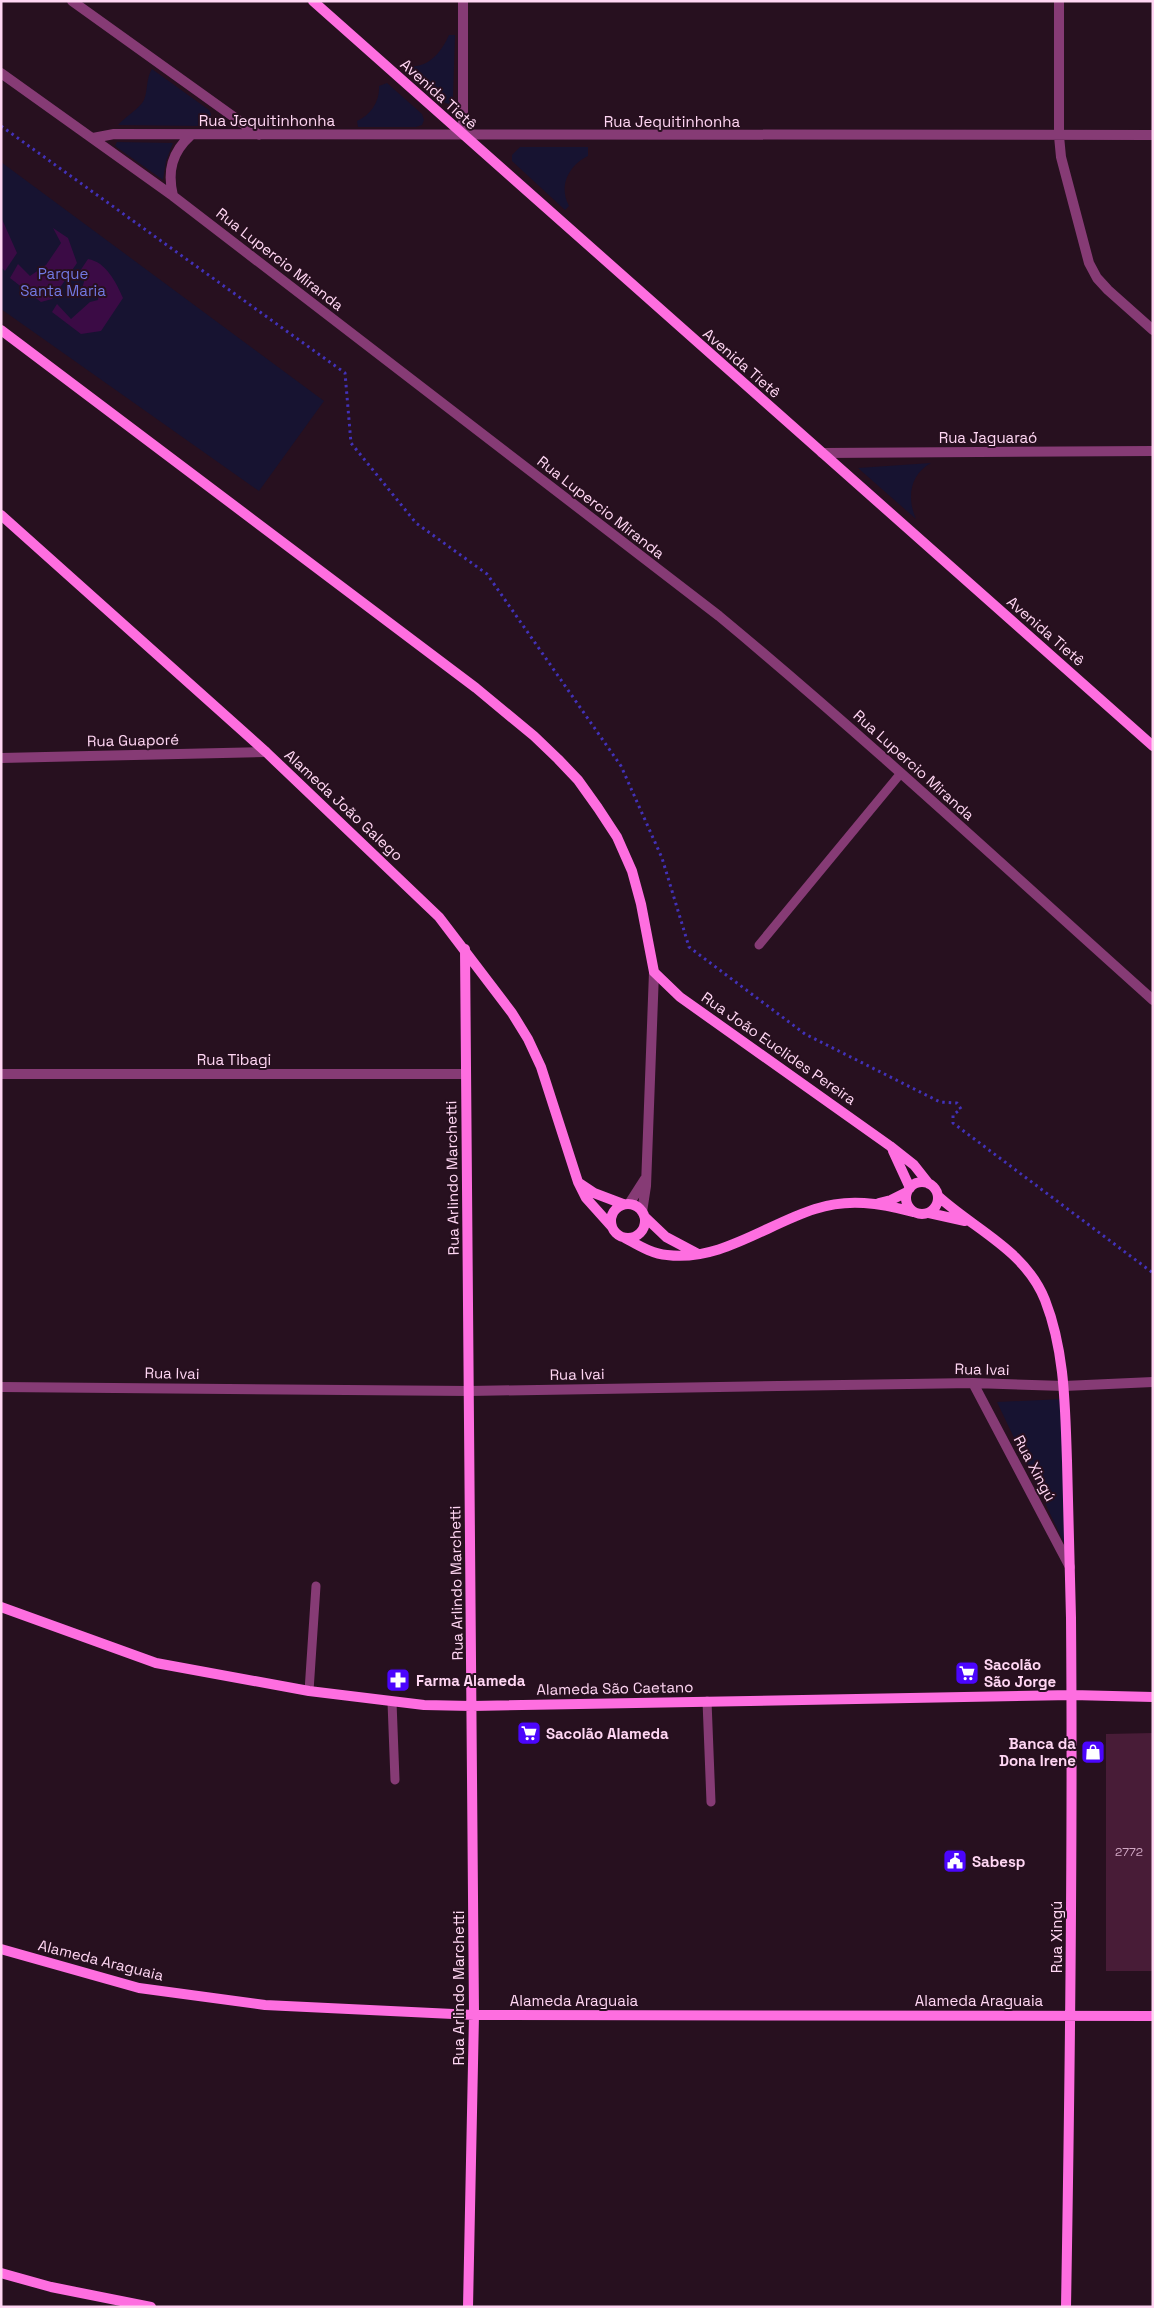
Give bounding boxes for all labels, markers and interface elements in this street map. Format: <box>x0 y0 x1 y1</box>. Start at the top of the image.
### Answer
street label: Avenida Tietê <box>397 55 481 134</box>
street label: Rua Jequitinhonha <box>199 111 336 130</box>
street label: Rua Jequitinhonha <box>604 112 741 131</box>
street label: Rua Lupercio Miranda <box>213 203 348 315</box>
park label: Parque Santa Maria <box>20 264 106 300</box>
street label: Avenida Tietê <box>699 324 785 402</box>
street label: Rua Jaguaraó <box>939 428 1037 447</box>
street label: Rua Lupercio Miranda <box>534 451 669 563</box>
street label: Avenida Tietê <box>1003 592 1089 670</box>
street label: Rua Lupercio Miranda <box>850 706 979 825</box>
street label: Rua Guaporé <box>87 730 179 750</box>
street label: Alameda João Galego <box>281 745 407 865</box>
street label: Rua João Euclides Pereira <box>698 987 860 1109</box>
street label: Rua Tibagi <box>197 1050 271 1069</box>
street label: Rua Arlindo Marchetti <box>441 1100 463 1256</box>
street label: Rua Ivai <box>954 1359 1010 1379</box>
street label: Rua Ivai <box>144 1363 200 1383</box>
street label: Rua Ivai <box>549 1364 605 1384</box>
street label: Rua Xingú <box>1010 1432 1060 1504</box>
street label: Rua Arlindo Marchetti <box>445 1505 467 1661</box>
place label: Sacolão São Jorge <box>984 1655 1057 1691</box>
supermarket icon: Sacolão São Jorge <box>954 1660 980 1686</box>
pharmacy icon: Farma Alameda <box>385 1667 411 1693</box>
place label: Farma Alameda <box>416 1671 526 1690</box>
street label: Alameda São Caetano <box>536 1677 694 1699</box>
supermarket icon: Sacolão Alameda <box>516 1720 542 1746</box>
place label: Sacolão Alameda <box>546 1724 669 1743</box>
place label: Banca da Dona Irene <box>999 1734 1076 1770</box>
shop icon: Banca da Dona Irene <box>1080 1739 1106 1765</box>
house number: 2772 <box>1115 1844 1143 1860</box>
public building icon: Sabesp <box>942 1848 968 1874</box>
place label: Sabesp <box>972 1852 1025 1871</box>
street label: Rua Xingú <box>1047 1901 1066 1973</box>
street label: Rua Arlindo Marchetti <box>449 1911 468 2065</box>
street label: Alameda Araguaia <box>36 1935 166 1985</box>
street label: Alameda Araguaia <box>510 1991 639 2010</box>
street label: Alameda Araguaia <box>915 1991 1044 2010</box>

